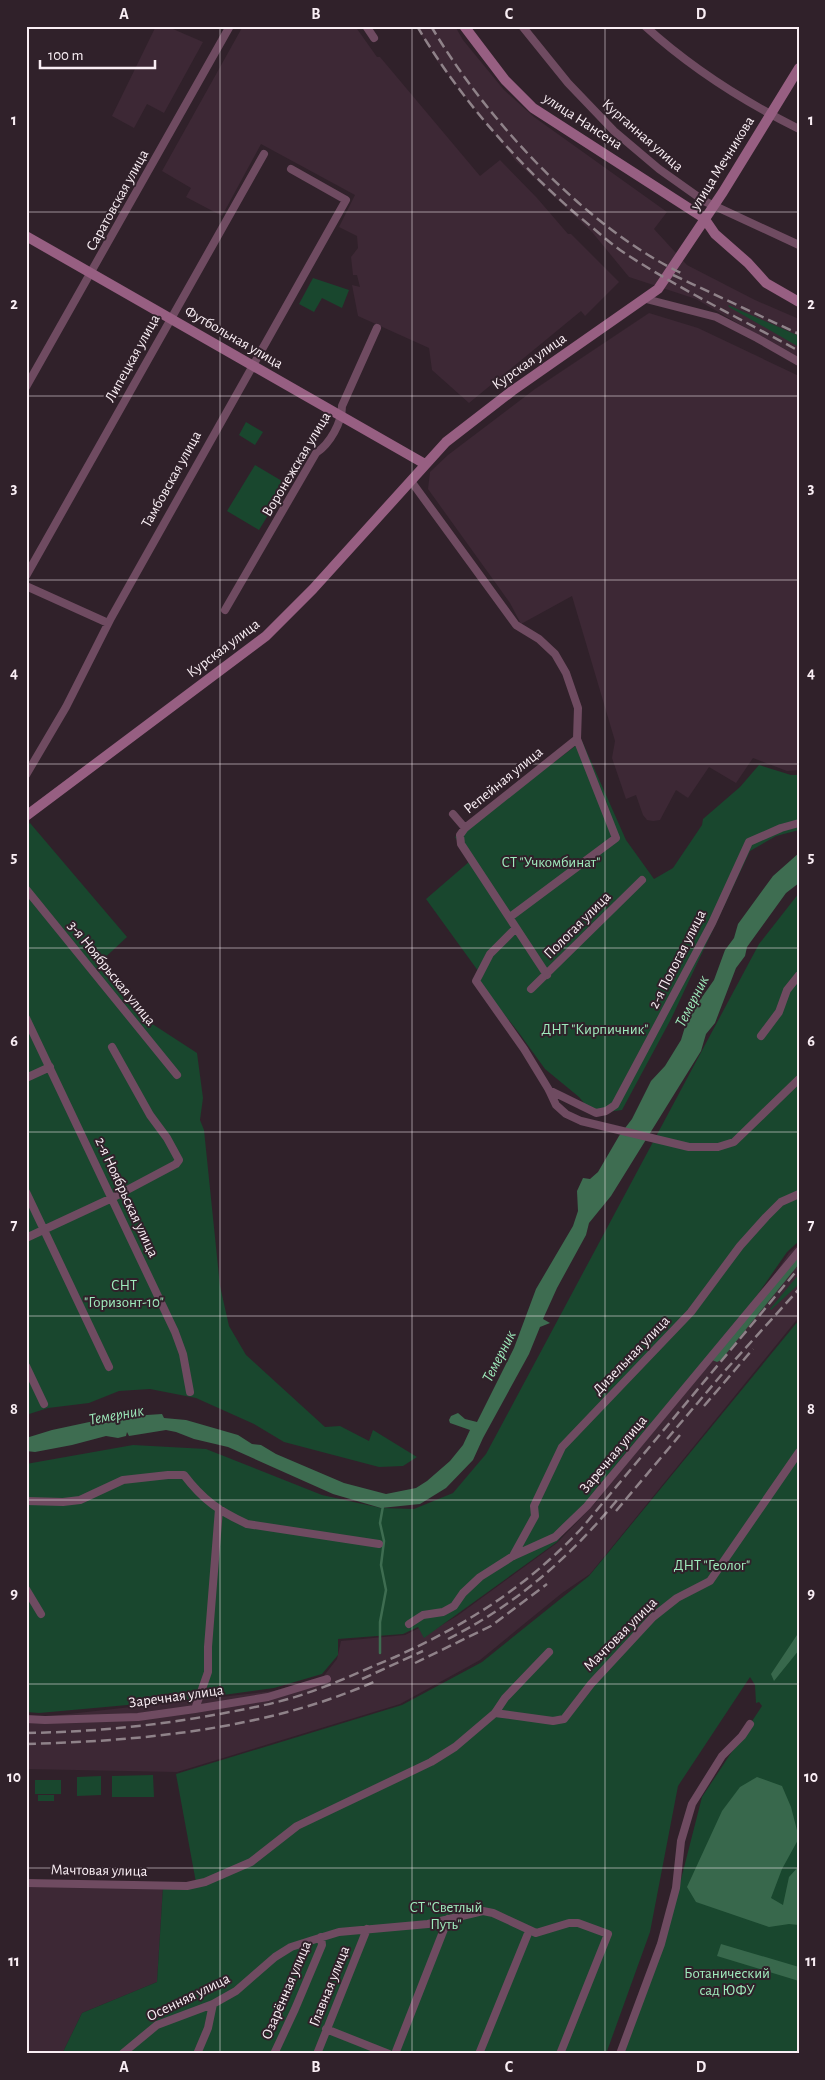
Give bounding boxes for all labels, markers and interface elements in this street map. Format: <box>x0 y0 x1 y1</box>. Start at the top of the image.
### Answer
text: A <box>119 6 129 22</box>
text: B <box>311 6 321 22</box>
text: C <box>505 6 514 22</box>
text: D <box>696 6 707 22</box>
scale bar <box>40 38 155 70</box>
text: 100 m <box>48 48 83 63</box>
street label: улица Нансена <box>540 90 625 153</box>
street label: Курганная улица <box>599 96 686 175</box>
text: 1 <box>11 112 17 128</box>
text: 1 <box>808 112 814 128</box>
street label: улица Мечникова <box>687 114 757 214</box>
street label: Саратовская улица <box>83 147 152 253</box>
text: 2 <box>10 296 18 312</box>
text: 2 <box>807 296 815 312</box>
street label: Футбольная улица <box>182 303 286 372</box>
street label: Липецкая улица <box>102 312 163 405</box>
street label: Курская улица <box>489 330 569 392</box>
street label: Воронежская улица <box>259 409 334 519</box>
street label: Тамбовская улица <box>139 428 204 530</box>
text: 3 <box>11 480 18 496</box>
text: 3 <box>808 480 815 496</box>
street label: Курская улица <box>184 616 263 680</box>
text: 4 <box>10 665 18 681</box>
text: 4 <box>807 665 815 681</box>
street label: Репейная улица <box>461 744 546 817</box>
text: 5 <box>11 849 18 865</box>
text: 5 <box>808 849 815 865</box>
park label: СТ "Учкомбинат" <box>502 855 600 870</box>
street label: Пологая улица <box>541 889 614 962</box>
street label: 2-я Пологая улица <box>646 907 709 1011</box>
street label: 3-я Ноябрьская улица <box>65 918 158 1029</box>
water label: Темерник <box>672 973 713 1030</box>
park label: ДНТ "Кирпичник" <box>541 1022 649 1037</box>
text: 6 <box>10 1033 18 1049</box>
text: 6 <box>807 1033 815 1049</box>
street label: 2-я Ноябрьская улица <box>92 1135 161 1260</box>
text: 7 <box>11 1217 18 1233</box>
text: 7 <box>808 1217 815 1233</box>
park label: СНТ "Горизонт-10" <box>84 1278 164 1310</box>
street label: Дизельная улица <box>590 1313 673 1398</box>
water label: Темерник <box>479 1328 520 1385</box>
text: 8 <box>10 1401 18 1417</box>
text: 8 <box>807 1401 815 1417</box>
water label: Темерник <box>87 1402 145 1429</box>
street label: Заречная улица <box>577 1413 650 1496</box>
park label: ДНТ "Геолог" <box>674 1558 750 1573</box>
text: 9 <box>10 1585 18 1601</box>
text: 9 <box>807 1585 815 1601</box>
street label: Мачтовая улица <box>581 1595 660 1674</box>
street label: Заречная улица <box>128 1682 225 1711</box>
text: 10 <box>7 1769 21 1785</box>
text: 10 <box>804 1769 818 1785</box>
street label: Мачтовая улица <box>50 1862 148 1879</box>
park label: СТ "Светлый Путь" <box>410 1900 482 1932</box>
street label: Озарённая улица <box>259 1939 314 2042</box>
street label: Главная улица <box>307 1944 352 2029</box>
text: 11 <box>8 1953 20 1969</box>
text: 11 <box>805 1953 817 1969</box>
park label: Ботанический сад ЮФУ <box>684 1966 770 1998</box>
street label: Осенняя улица <box>144 1971 232 2024</box>
text: A <box>119 2059 129 2075</box>
text: B <box>311 2059 321 2075</box>
text: C <box>505 2059 514 2075</box>
text: D <box>696 2059 707 2075</box>

